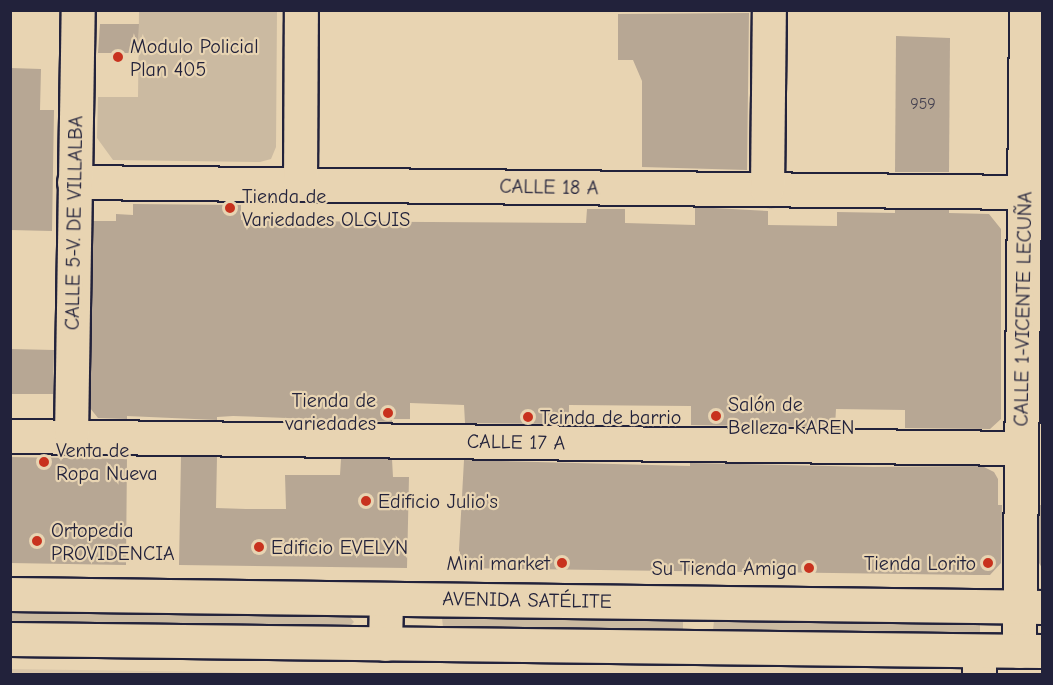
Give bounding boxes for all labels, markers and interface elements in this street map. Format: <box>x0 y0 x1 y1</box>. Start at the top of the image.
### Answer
place label: Modulo Policial Plan 405 <box>130 34 259 81</box>
marker: Modulo Policial Plan 405 <box>111 50 125 64</box>
house number: 959 <box>910 94 936 114</box>
street label: CALLE 5-V. DE VILLALBA <box>60 116 88 330</box>
street label: CALLE 18 A <box>499 174 599 200</box>
place label: Tienda de Variedades OLGUIS <box>242 184 410 231</box>
street label: CALLE 1-VICENTE LECUÑA <box>1009 191 1037 427</box>
marker: Tienda de Variedades OLGUIS <box>223 201 237 215</box>
place label: Tienda de variedades <box>285 389 376 436</box>
place label: Salón de Belleza KAREN <box>728 392 854 439</box>
place label: Teinda de barrio <box>540 405 681 429</box>
marker: Tienda de variedades <box>381 406 395 420</box>
marker: Salón de Belleza KAREN <box>709 409 723 423</box>
marker: Teinda de barrio <box>521 410 535 424</box>
street label: CALLE 17 A <box>467 429 565 455</box>
place label: Venta de Ropa Nueva <box>56 438 158 485</box>
marker: Venta de Ropa Nueva <box>37 455 51 469</box>
place label: Edificio Julio's <box>378 489 498 513</box>
marker: Edificio Julio's <box>359 494 373 508</box>
place label: Ortopedia PROVIDENCIA <box>51 518 175 565</box>
marker: Ortopedia PROVIDENCIA <box>28 532 46 550</box>
place label: Edificio EVELYN <box>271 535 408 559</box>
marker: Edificio EVELYN <box>252 540 266 554</box>
place label: Mini market <box>447 551 550 575</box>
place label: Tienda Lorito <box>864 551 976 575</box>
marker: Mini market <box>555 556 569 570</box>
place label: Su Tienda Amiga <box>652 556 797 580</box>
marker: Tienda Lorito <box>981 556 995 570</box>
marker: Su Tienda Amiga <box>802 561 816 575</box>
street label: AVENIDA SATÉLITE <box>442 587 612 613</box>

